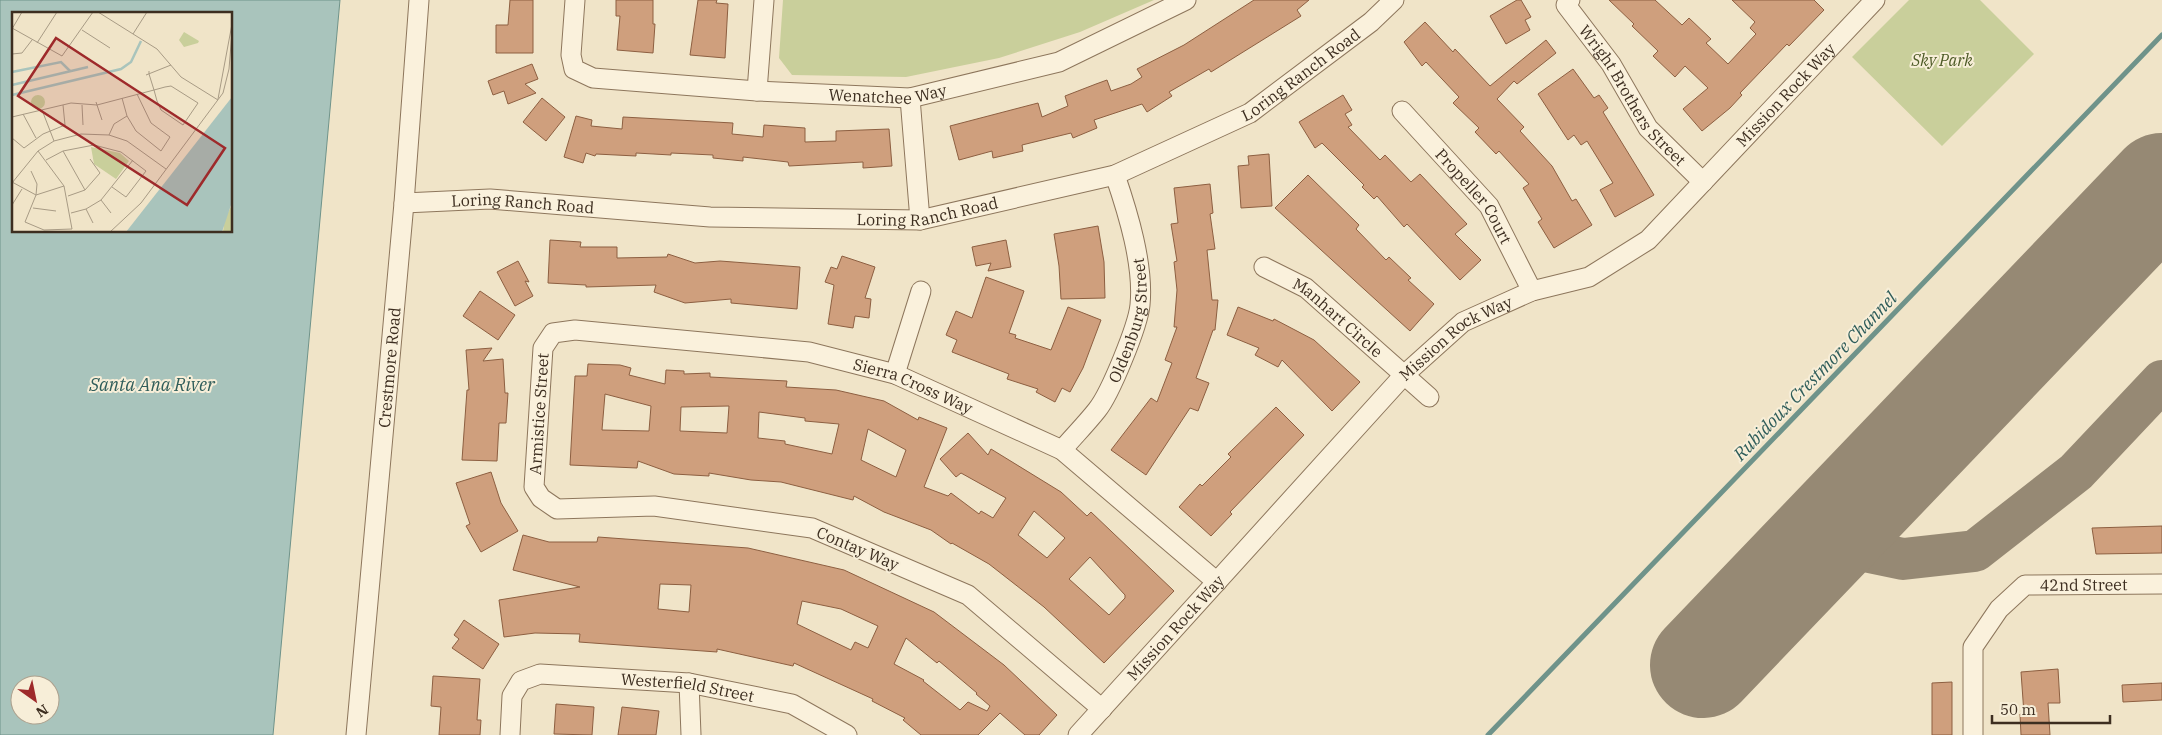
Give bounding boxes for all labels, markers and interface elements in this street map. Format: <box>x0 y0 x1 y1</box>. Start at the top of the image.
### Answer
inset map <box>12 12 232 232</box>
street label: Wright Brothers Street <box>1575 21 1691 170</box>
street label: Loring Ranch Road <box>1238 24 1364 125</box>
street label: Mission Rock Way <box>1732 38 1840 151</box>
park label: Sky Park <box>1910 50 1973 70</box>
street label: Wenatchee Way <box>828 79 949 108</box>
street label: Propeller Court <box>1431 144 1517 247</box>
street label: Loring Ranch Road <box>451 189 595 218</box>
street label: Loring Ranch Road <box>856 192 1000 230</box>
street label: Oldenburg Street <box>1104 256 1151 386</box>
street label: Manhart Circle <box>1290 273 1387 361</box>
water label: Rubidoux Crestmore Channel <box>1728 286 1902 466</box>
street label: Mission Rock Way <box>1395 291 1516 385</box>
street label: Crestmore Road <box>374 306 405 429</box>
street label: Armistice Street <box>525 352 553 475</box>
street label: Sierra Cross Way <box>851 354 976 418</box>
water label: Santa Ana River <box>88 373 216 396</box>
street label: Contay Way <box>814 522 903 574</box>
street label: Mission Rock Way <box>1123 570 1228 684</box>
street label: 42nd Street <box>2040 574 2128 595</box>
street label: Westerfield Street <box>620 669 756 706</box>
north arrow <box>10 675 60 725</box>
scale bar <box>1992 692 2110 724</box>
text: N <box>33 700 52 721</box>
text: 50 m <box>2000 700 2036 719</box>

